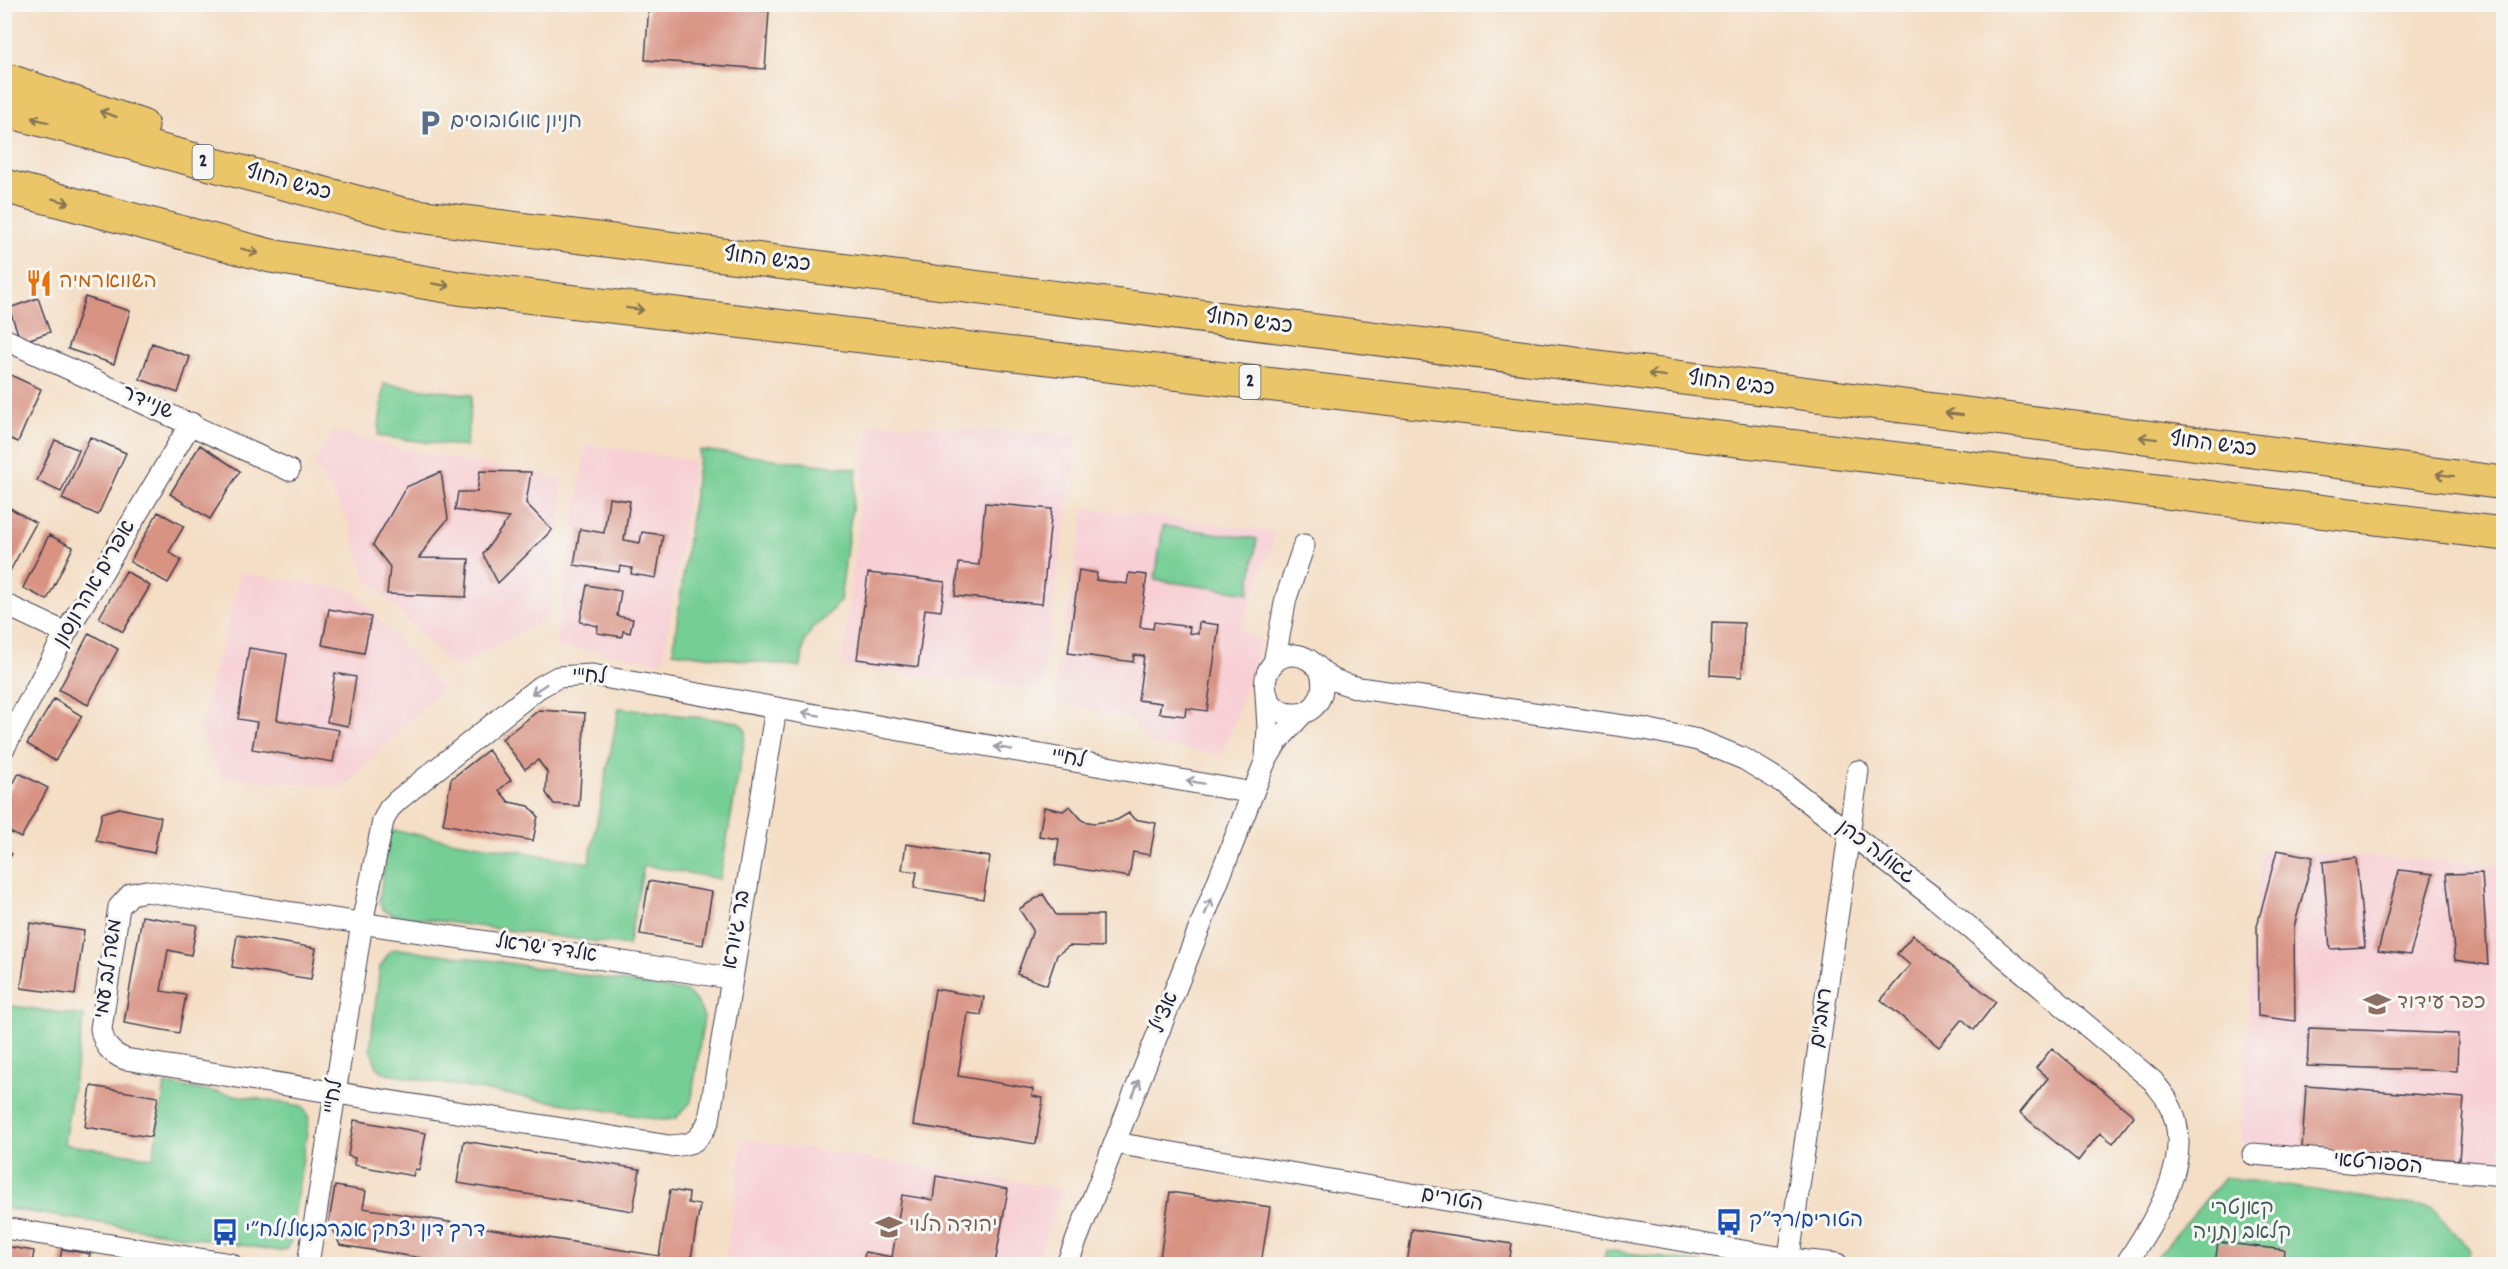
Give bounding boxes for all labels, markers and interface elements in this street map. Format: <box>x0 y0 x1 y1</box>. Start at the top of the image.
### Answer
one-way arrow <box>99 108 118 119</box>
parking icon: חניון אוטובוסים <box>415 108 445 138</box>
place label: חניון אוטובוסים <box>450 108 582 138</box>
one-way arrow <box>31 113 50 125</box>
road number: 2 <box>192 145 214 179</box>
street label: כביש החוף <box>242 158 334 210</box>
one-way arrow <box>51 195 70 207</box>
street label: כביש החוף <box>722 241 812 281</box>
one-way arrow <box>240 245 259 257</box>
restaurant icon: השווארמיה <box>24 268 54 298</box>
place label: השווארמיה <box>59 268 157 298</box>
one-way arrow <box>431 280 451 291</box>
street label: כביש החוף <box>1204 303 1294 343</box>
one-way arrow <box>624 304 644 315</box>
road number: 2 <box>1240 365 1260 399</box>
street label: כביש החוף <box>1686 365 1776 405</box>
one-way arrow <box>1647 370 1667 381</box>
street label: שניידר <box>116 379 178 429</box>
one-way arrow <box>1945 408 1965 419</box>
street label: כביש החוף <box>2168 426 2258 466</box>
one-way arrow <box>2138 432 2158 443</box>
one-way arrow <box>2436 470 2456 481</box>
street label: אפרים אהרונסון <box>47 515 145 653</box>
street label: לח"י <box>571 662 608 694</box>
one-way arrow <box>531 683 548 695</box>
one-way arrow <box>802 708 822 719</box>
one-way arrow <box>994 742 1014 753</box>
street label: לח"י <box>1049 742 1088 778</box>
one-way arrow <box>1186 776 1206 787</box>
street label: גאולה כהן <box>1829 813 1921 893</box>
street label: בר גיורא <box>716 888 760 972</box>
one-way arrow <box>1203 898 1214 917</box>
street label: משה לב עמי <box>88 917 132 1021</box>
street label: אלדד ישראל <box>493 928 599 972</box>
street label: רמב"ם <box>1804 986 1842 1050</box>
street label: אצ"ל <box>1144 988 1188 1038</box>
school or university icon: כפר עידוד <box>2362 989 2392 1019</box>
place label: כפר עידוד <box>2397 989 2486 1019</box>
street label: לח"י <box>318 1077 353 1116</box>
one-way arrow <box>1131 1080 1142 1098</box>
street label: הספורטאי <box>2332 1146 2424 1184</box>
street label: הטורים <box>1419 1181 1485 1221</box>
park label: קאנטרי קלאב נתניה <box>2193 1195 2291 1249</box>
bus stop icon: הטורים/רד״ק <box>1714 1207 1744 1237</box>
place label: הטורים/רד״ק <box>1749 1207 1863 1237</box>
school or university icon: יהודה הלוי <box>874 1212 904 1242</box>
place label: יהודה הלוי <box>909 1212 997 1242</box>
bus stop icon: דרך דון יצחק אברבנאל/לח״י <box>210 1217 240 1247</box>
place label: דרך דון יצחק אברבנאל/לח״י <box>245 1217 485 1247</box>

